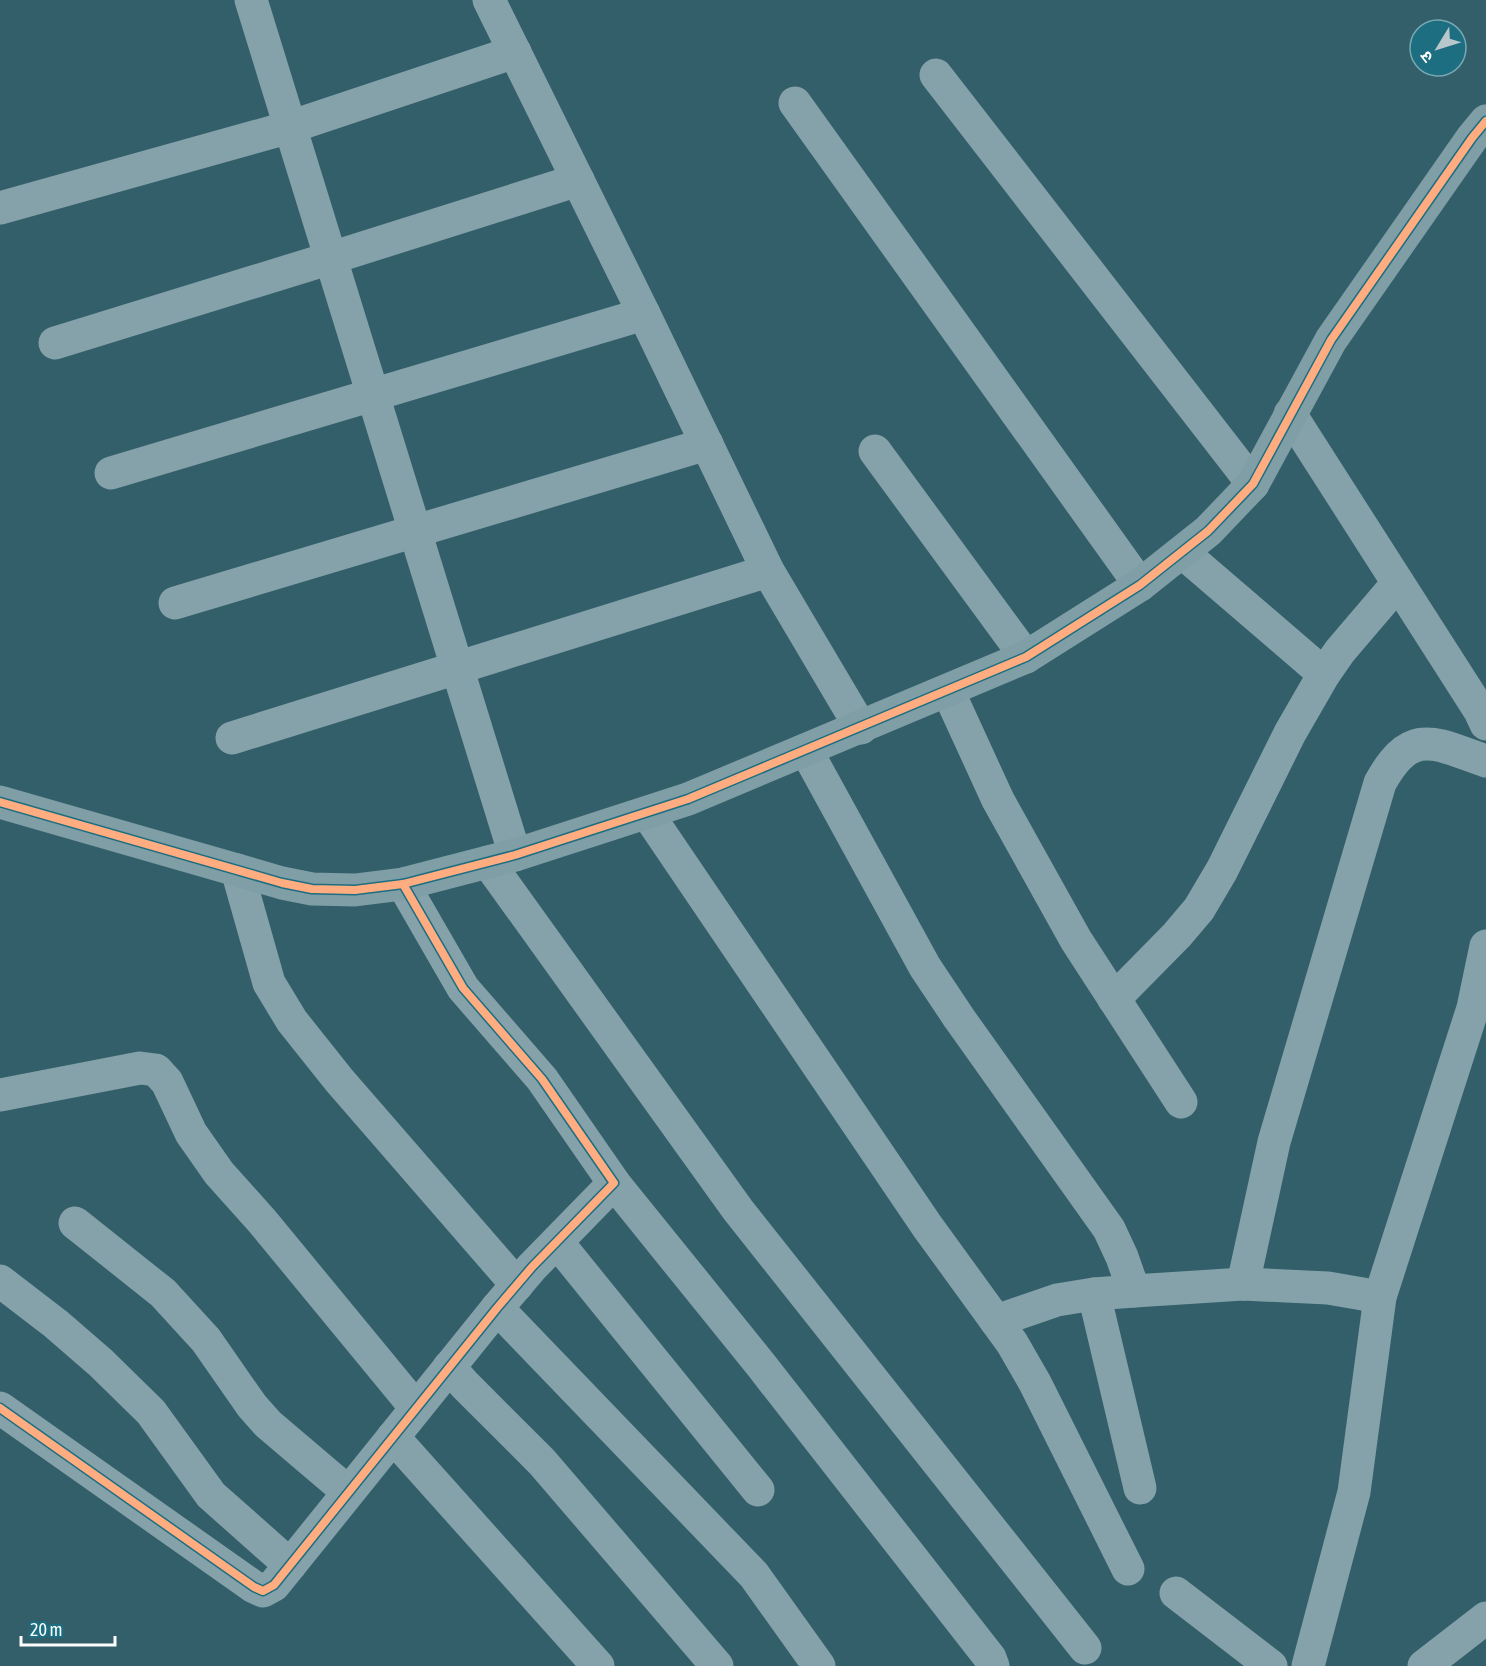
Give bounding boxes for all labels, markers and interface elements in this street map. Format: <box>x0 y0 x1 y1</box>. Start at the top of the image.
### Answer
north arrow <box>1408 18 1468 78</box>
text: उ <box>1416 48 1436 66</box>
scale bar <box>21 1609 116 1647</box>
text: 20 m <box>30 1619 62 1640</box>

